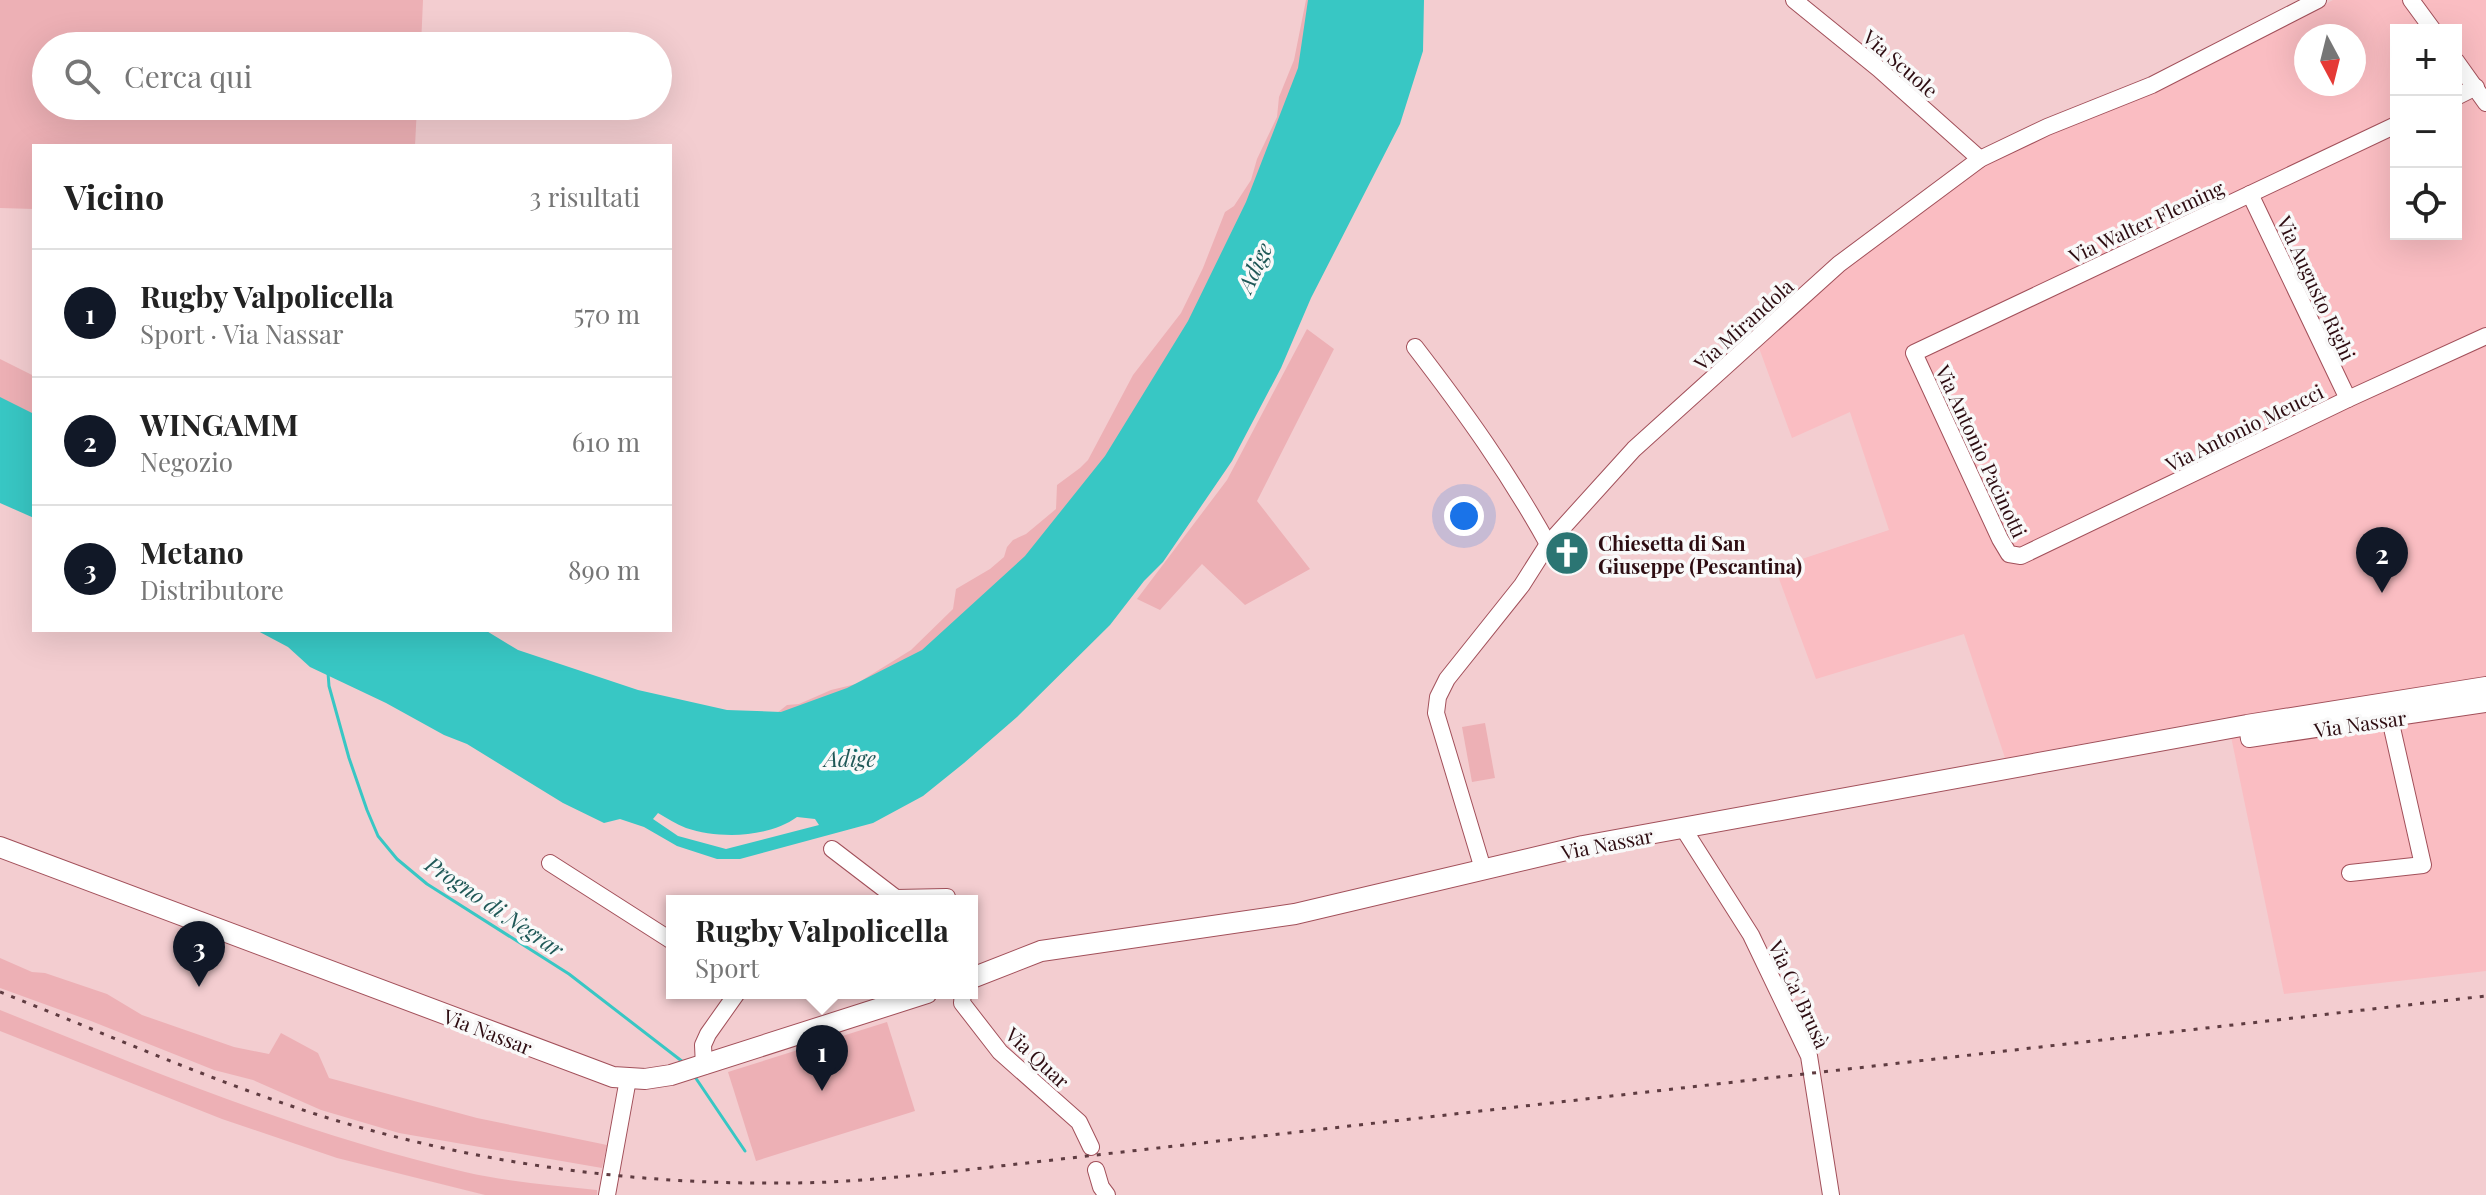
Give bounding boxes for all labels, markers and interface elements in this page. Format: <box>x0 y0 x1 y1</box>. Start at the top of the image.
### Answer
street label: Via Scuole <box>1857 22 1944 103</box>
north arrow <box>2294 24 2366 96</box>
map controls <box>2390 24 2462 240</box>
button: + <box>2390 24 2462 96</box>
search box <box>32 32 672 120</box>
icon: search <box>60 54 104 98</box>
text: Cerca qui <box>124 56 252 96</box>
button: − <box>2390 96 2462 168</box>
button: locate <box>2390 168 2462 240</box>
text: Vicino <box>64 173 164 219</box>
street label: Via Walter Fleming <box>2063 173 2228 269</box>
text: 3 risultati <box>529 179 640 214</box>
street label: Via Augusto Righi <box>2271 210 2362 365</box>
water label: Adige <box>1229 237 1279 299</box>
street label: Via Mirandola <box>1687 272 1798 376</box>
text: Rugby Valpolicella <box>140 276 394 316</box>
text: 1 <box>85 296 95 331</box>
text: 570 m <box>573 296 640 331</box>
text: Sport · Via Nassar <box>140 316 344 351</box>
street label: Via Antonio Pacinotti <box>1930 359 2034 542</box>
street label: Via Antonio Meucci <box>2160 377 2327 477</box>
text: WINGAMM <box>140 404 299 444</box>
text: 2 <box>83 424 97 459</box>
text: 610 m <box>572 424 640 459</box>
text: Negozio <box>140 444 233 479</box>
your location <box>1444 496 1484 536</box>
pin: 2 <box>2356 527 2408 593</box>
church icon: Chiesetta di San Giuseppe (Pescantina) <box>1543 529 1591 577</box>
place label: Chiesetta di San Giuseppe (Pescantina) <box>1598 529 1802 579</box>
text: Metano <box>140 532 244 572</box>
text: 3 <box>84 552 96 587</box>
text: 890 m <box>568 552 640 587</box>
text: Distributore <box>140 572 284 607</box>
street label: Via Nassar <box>2311 703 2408 743</box>
water label: Adige <box>822 743 876 773</box>
street label: Via Nassar <box>1558 821 1655 865</box>
water label: Progno di Negrar <box>419 848 570 964</box>
popup <box>666 895 978 999</box>
text: Rugby Valpolicella <box>695 910 949 950</box>
pin: 3 <box>173 921 225 987</box>
street label: Via Ca' Brusà <box>1763 935 1837 1052</box>
text: Sport <box>695 950 759 985</box>
street label: Via Nassar <box>439 1001 536 1060</box>
street label: Via Quar <box>1000 1020 1076 1094</box>
pin: 1 <box>796 1025 848 1091</box>

